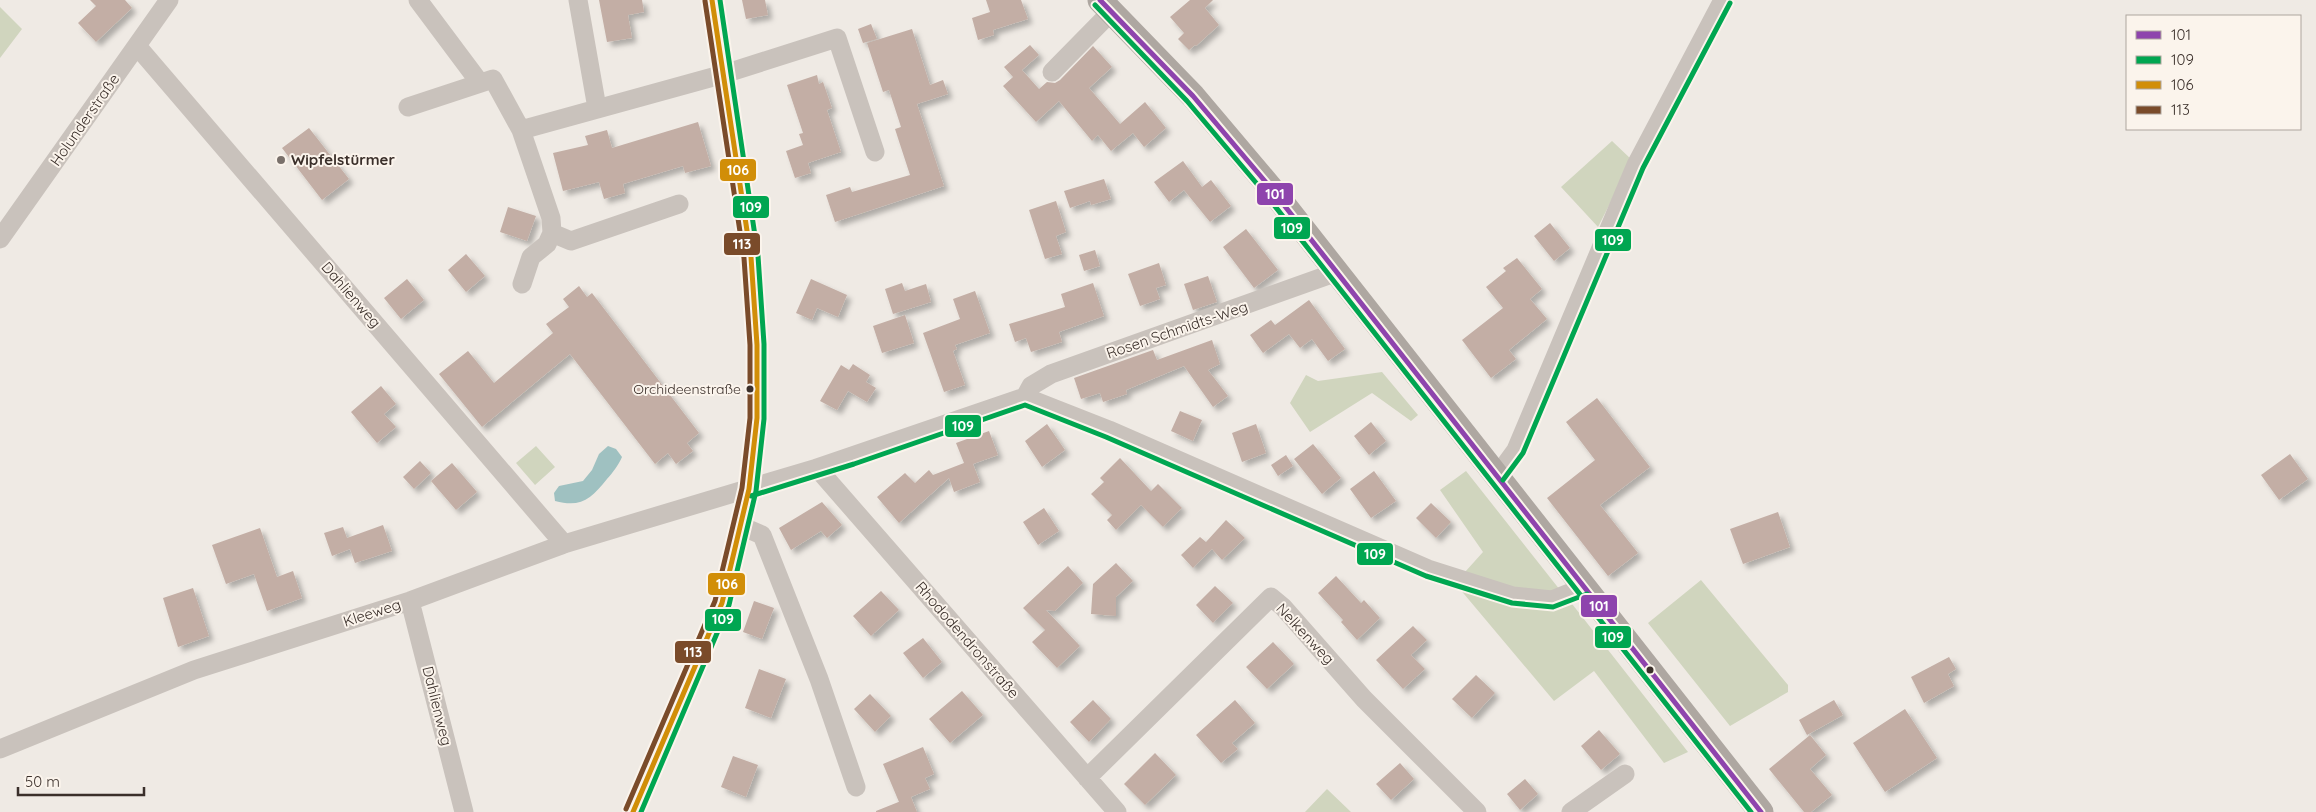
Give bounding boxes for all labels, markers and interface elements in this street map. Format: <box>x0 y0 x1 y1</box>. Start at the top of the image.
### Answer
legend <box>2126 15 2301 130</box>
text: 101 <box>2171 25 2191 44</box>
text: 109 <box>2171 50 2194 69</box>
street label: Holunderstraße <box>46 70 123 169</box>
text: 106 <box>2171 75 2194 94</box>
text: 113 <box>2171 100 2190 119</box>
place label: Wipfelstürmer <box>291 150 395 169</box>
marker: Wipfelstürmer <box>275 154 287 166</box>
line badge: 106 <box>719 158 757 182</box>
text: 106 <box>727 161 749 179</box>
line badge: 101 <box>1256 182 1294 206</box>
text: 101 <box>1265 185 1285 203</box>
line badge: 109 <box>732 195 770 219</box>
text: 109 <box>740 198 762 216</box>
line badge: 109 <box>1273 216 1311 240</box>
text: 109 <box>1281 219 1303 237</box>
line badge: 109 <box>1594 228 1632 252</box>
text: 109 <box>1602 231 1624 249</box>
line badge: 113 <box>723 232 761 256</box>
text: 113 <box>733 235 751 253</box>
street label: Dahlienweg <box>318 258 385 332</box>
street label: Rosen Schmidts-Weg <box>1104 296 1250 363</box>
place label: Orchideenstraße <box>633 380 741 398</box>
marker: Orchideenstraße <box>745 384 755 394</box>
line badge: 109 <box>944 414 982 438</box>
text: 109 <box>952 417 974 435</box>
line badge: 109 <box>1356 542 1394 566</box>
text: 109 <box>1364 545 1386 563</box>
line badge: 106 <box>707 572 746 596</box>
text: 106 <box>716 575 738 593</box>
street label: Rhododendronstraße <box>911 577 1023 702</box>
street label: Kleeweg <box>341 594 403 631</box>
line badge: 101 <box>1580 594 1618 618</box>
text: 101 <box>1589 597 1609 615</box>
street label: Nelkenweg <box>1272 599 1338 668</box>
line badge: 109 <box>704 608 742 632</box>
text: 109 <box>712 610 734 628</box>
line badge: 109 <box>1594 625 1632 649</box>
text: 109 <box>1602 628 1624 646</box>
line badge: 113 <box>674 640 712 664</box>
text: 113 <box>684 643 702 661</box>
street label: Dahlienweg <box>418 664 457 748</box>
unlabelled marker <box>1645 665 1655 675</box>
scale bar <box>18 764 144 796</box>
text: 50 m <box>25 772 60 791</box>

